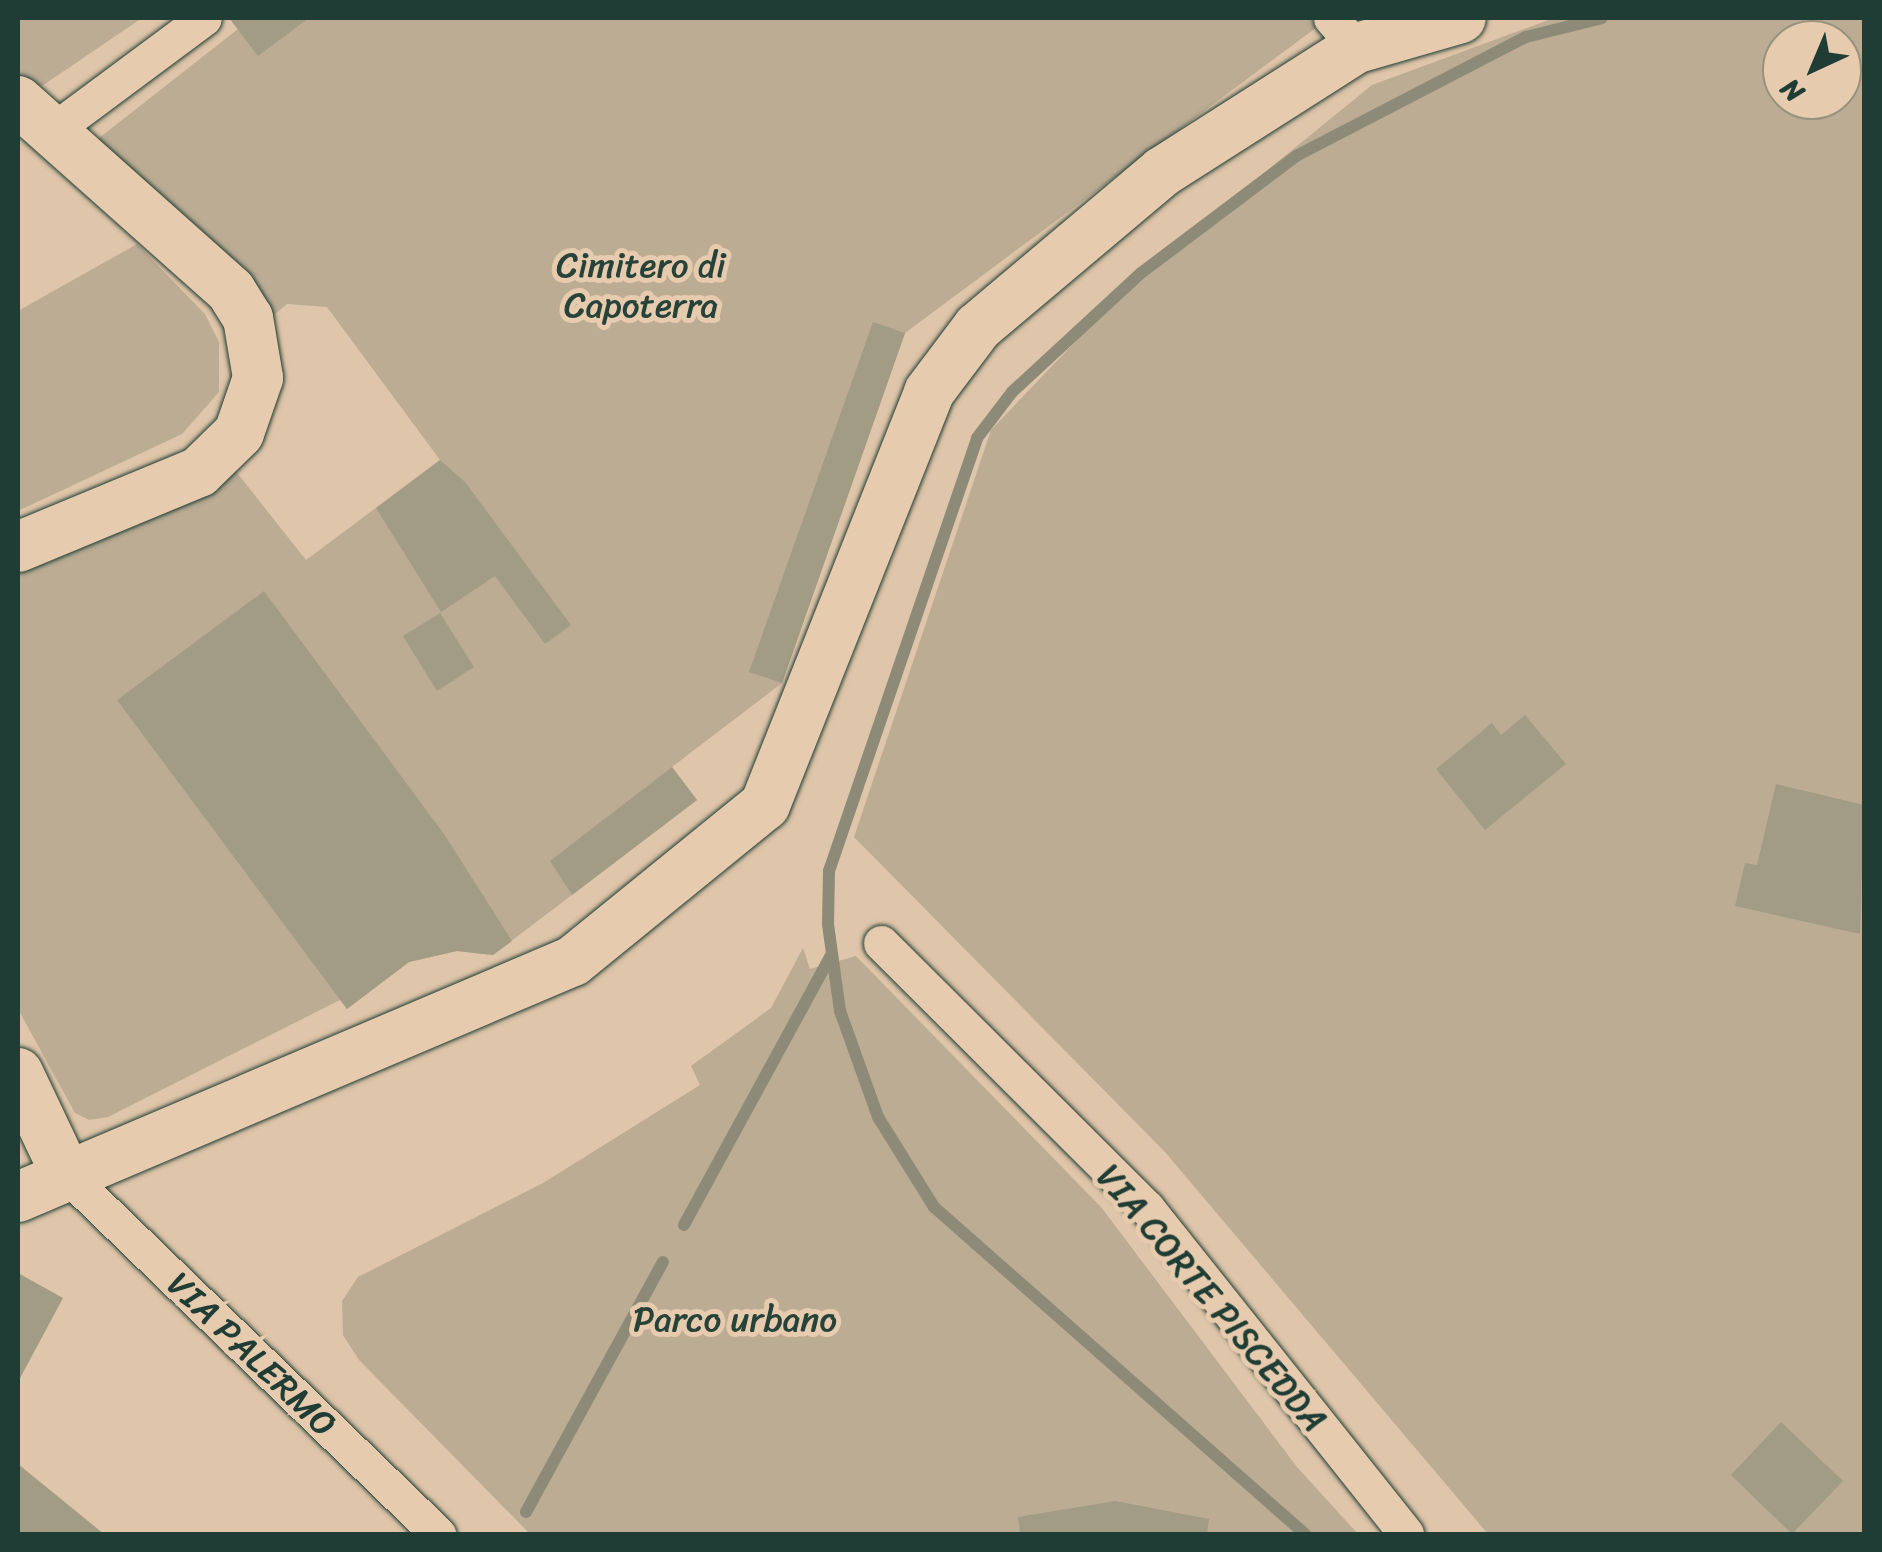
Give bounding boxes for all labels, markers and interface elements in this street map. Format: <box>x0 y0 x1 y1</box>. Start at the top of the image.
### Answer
north arrow <box>1762 20 1862 120</box>
text: N <box>1768 66 1816 115</box>
park label: Cimitero di Capoterra <box>556 244 726 326</box>
street label: VIA CORTE PISCEDDA <box>1087 1154 1337 1442</box>
street label: VIA PALERMO <box>160 1264 344 1444</box>
park label: Parco urbano <box>633 1298 837 1340</box>

